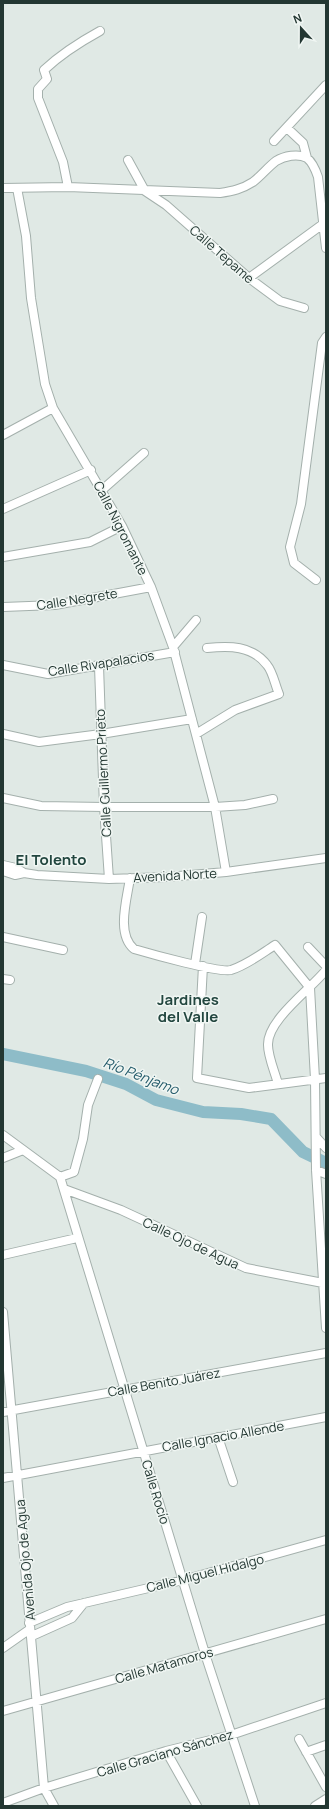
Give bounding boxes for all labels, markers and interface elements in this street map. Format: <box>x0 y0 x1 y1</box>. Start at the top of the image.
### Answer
north arrow <box>281 8 321 48</box>
text: N <box>291 10 304 27</box>
street label: Calle Tepame <box>186 221 259 287</box>
street label: Calle Nigromante <box>90 478 153 578</box>
street label: Calle Negrete <box>35 584 119 614</box>
street label: Calle Rivapalacios <box>47 646 155 680</box>
street label: Calle Guillermo Prieto <box>91 708 115 837</box>
district label: El Tolento <box>16 849 86 870</box>
street label: Avenida Norte <box>133 864 218 886</box>
district label: Jardines del Valle <box>157 989 219 1027</box>
water label: Río Pénjamo <box>101 1052 182 1099</box>
street label: Calle Ojo de Agua <box>140 1213 242 1273</box>
street label: Calle Benito Juárez <box>106 1363 222 1401</box>
street label: Calle Ignacio Allende <box>161 1416 286 1456</box>
street label: Calle Rocío <box>138 1458 174 1527</box>
street label: Avenida Ojo de Agua <box>11 1499 39 1621</box>
street label: Calle Miguel Hidalgo <box>144 1550 266 1596</box>
street label: Calle Matamoros <box>113 1642 215 1688</box>
street label: Calle Graciano Sánchez <box>95 1725 235 1781</box>

